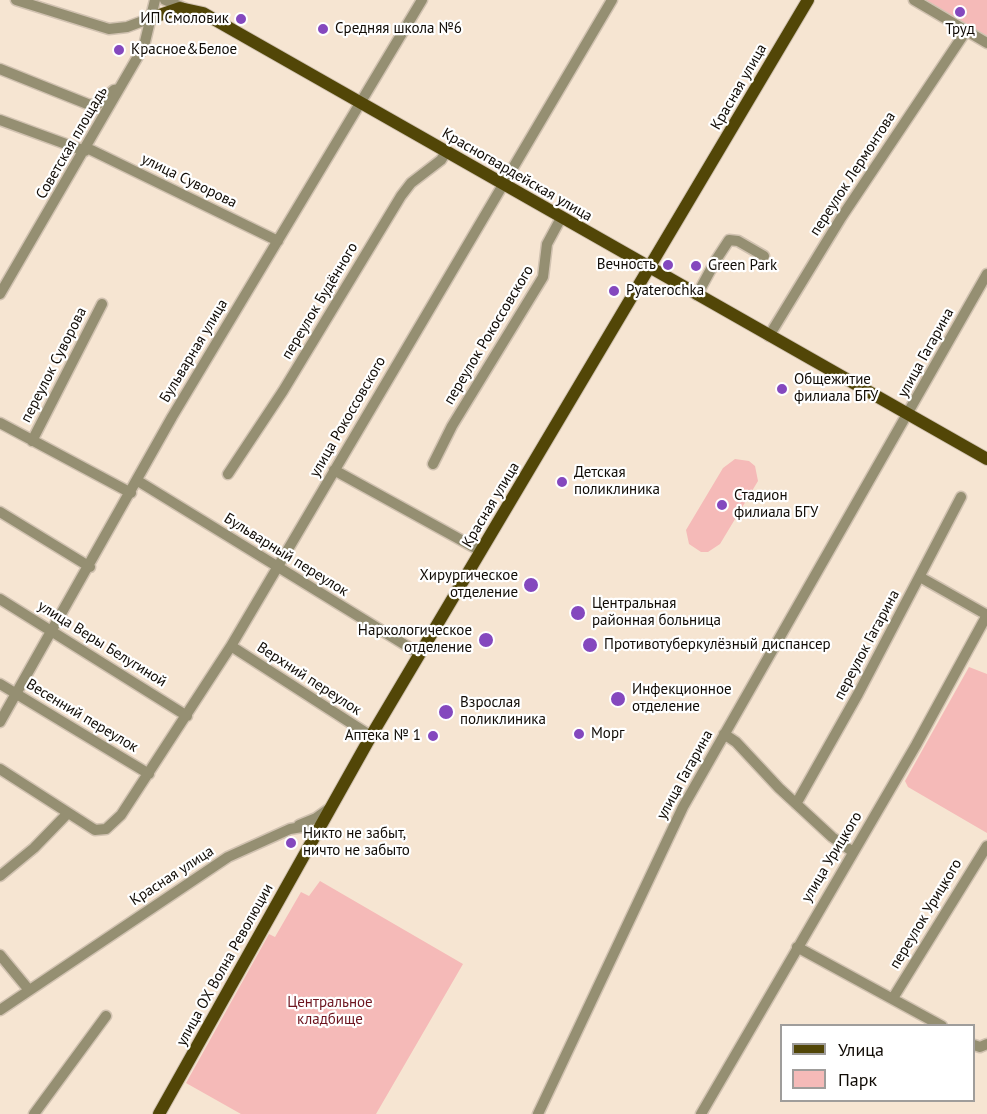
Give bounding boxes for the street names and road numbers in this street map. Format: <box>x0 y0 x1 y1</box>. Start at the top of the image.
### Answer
street label: Красная улица <box>707 41 771 133</box>
street label: Советская площадь <box>32 84 112 202</box>
street label: переулок Лермонтова <box>806 109 900 239</box>
street label: Красногвардейская улица <box>439 125 595 225</box>
street label: улица Суворова <box>138 150 240 212</box>
street label: переулок Будённого <box>278 239 362 363</box>
street label: переулок Рокоссовского <box>440 262 538 408</box>
street label: Бульварная улица <box>156 296 232 406</box>
street label: переулок Суворова <box>17 304 91 426</box>
street label: улица Гагарина <box>894 305 958 401</box>
street label: улица Рокоссовского <box>306 353 390 481</box>
street label: Красная улица <box>458 459 524 551</box>
street label: Бульварный переулок <box>220 509 352 601</box>
street label: переулок Гагарина <box>830 587 904 703</box>
street label: улица Веры Белугиной <box>34 597 170 691</box>
street label: Верхний переулок <box>253 638 365 720</box>
street label: Весенний переулок <box>23 675 141 757</box>
street label: улица Гагарина <box>653 727 717 823</box>
street label: улица Урицкого <box>798 808 866 906</box>
street label: Красная улица <box>127 842 217 910</box>
street label: переулок Урицкого <box>886 856 966 972</box>
street label: улица ОХ Волна Революции <box>173 881 277 1049</box>

